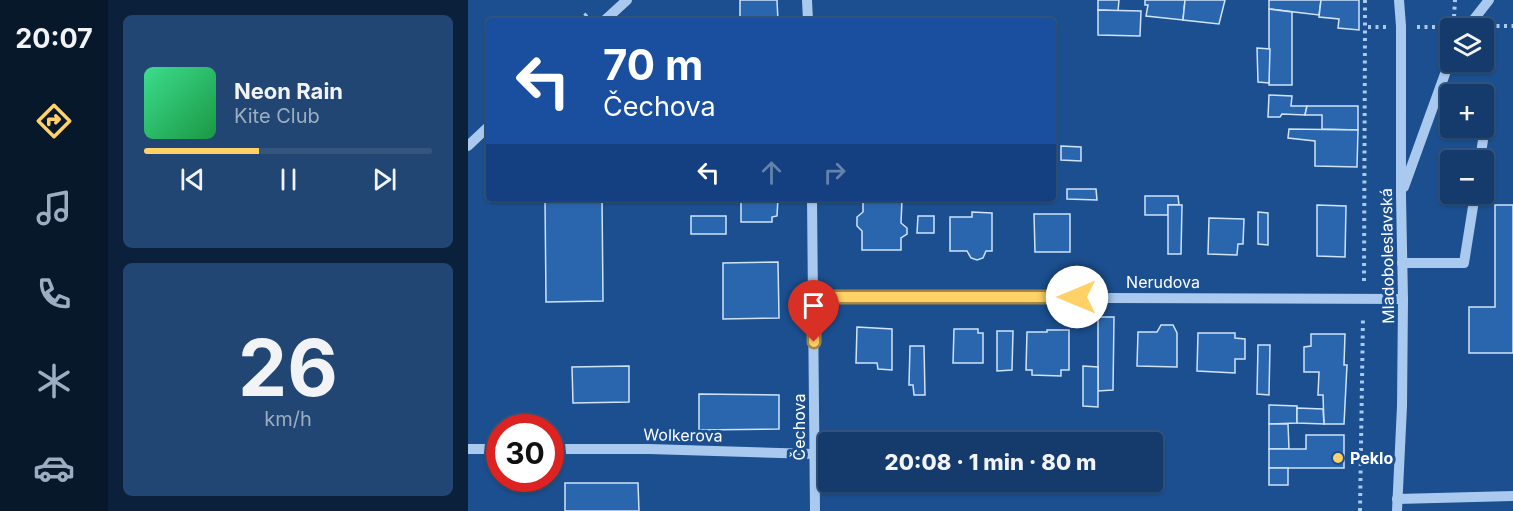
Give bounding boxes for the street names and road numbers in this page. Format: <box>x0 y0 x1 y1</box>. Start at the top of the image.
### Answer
street label: Mladoboleslavská <box>1376 188 1398 324</box>
street label: Nerudova <box>1126 272 1200 292</box>
street label: Čechova <box>789 394 809 460</box>
street label: Wolkerova <box>643 424 723 446</box>

